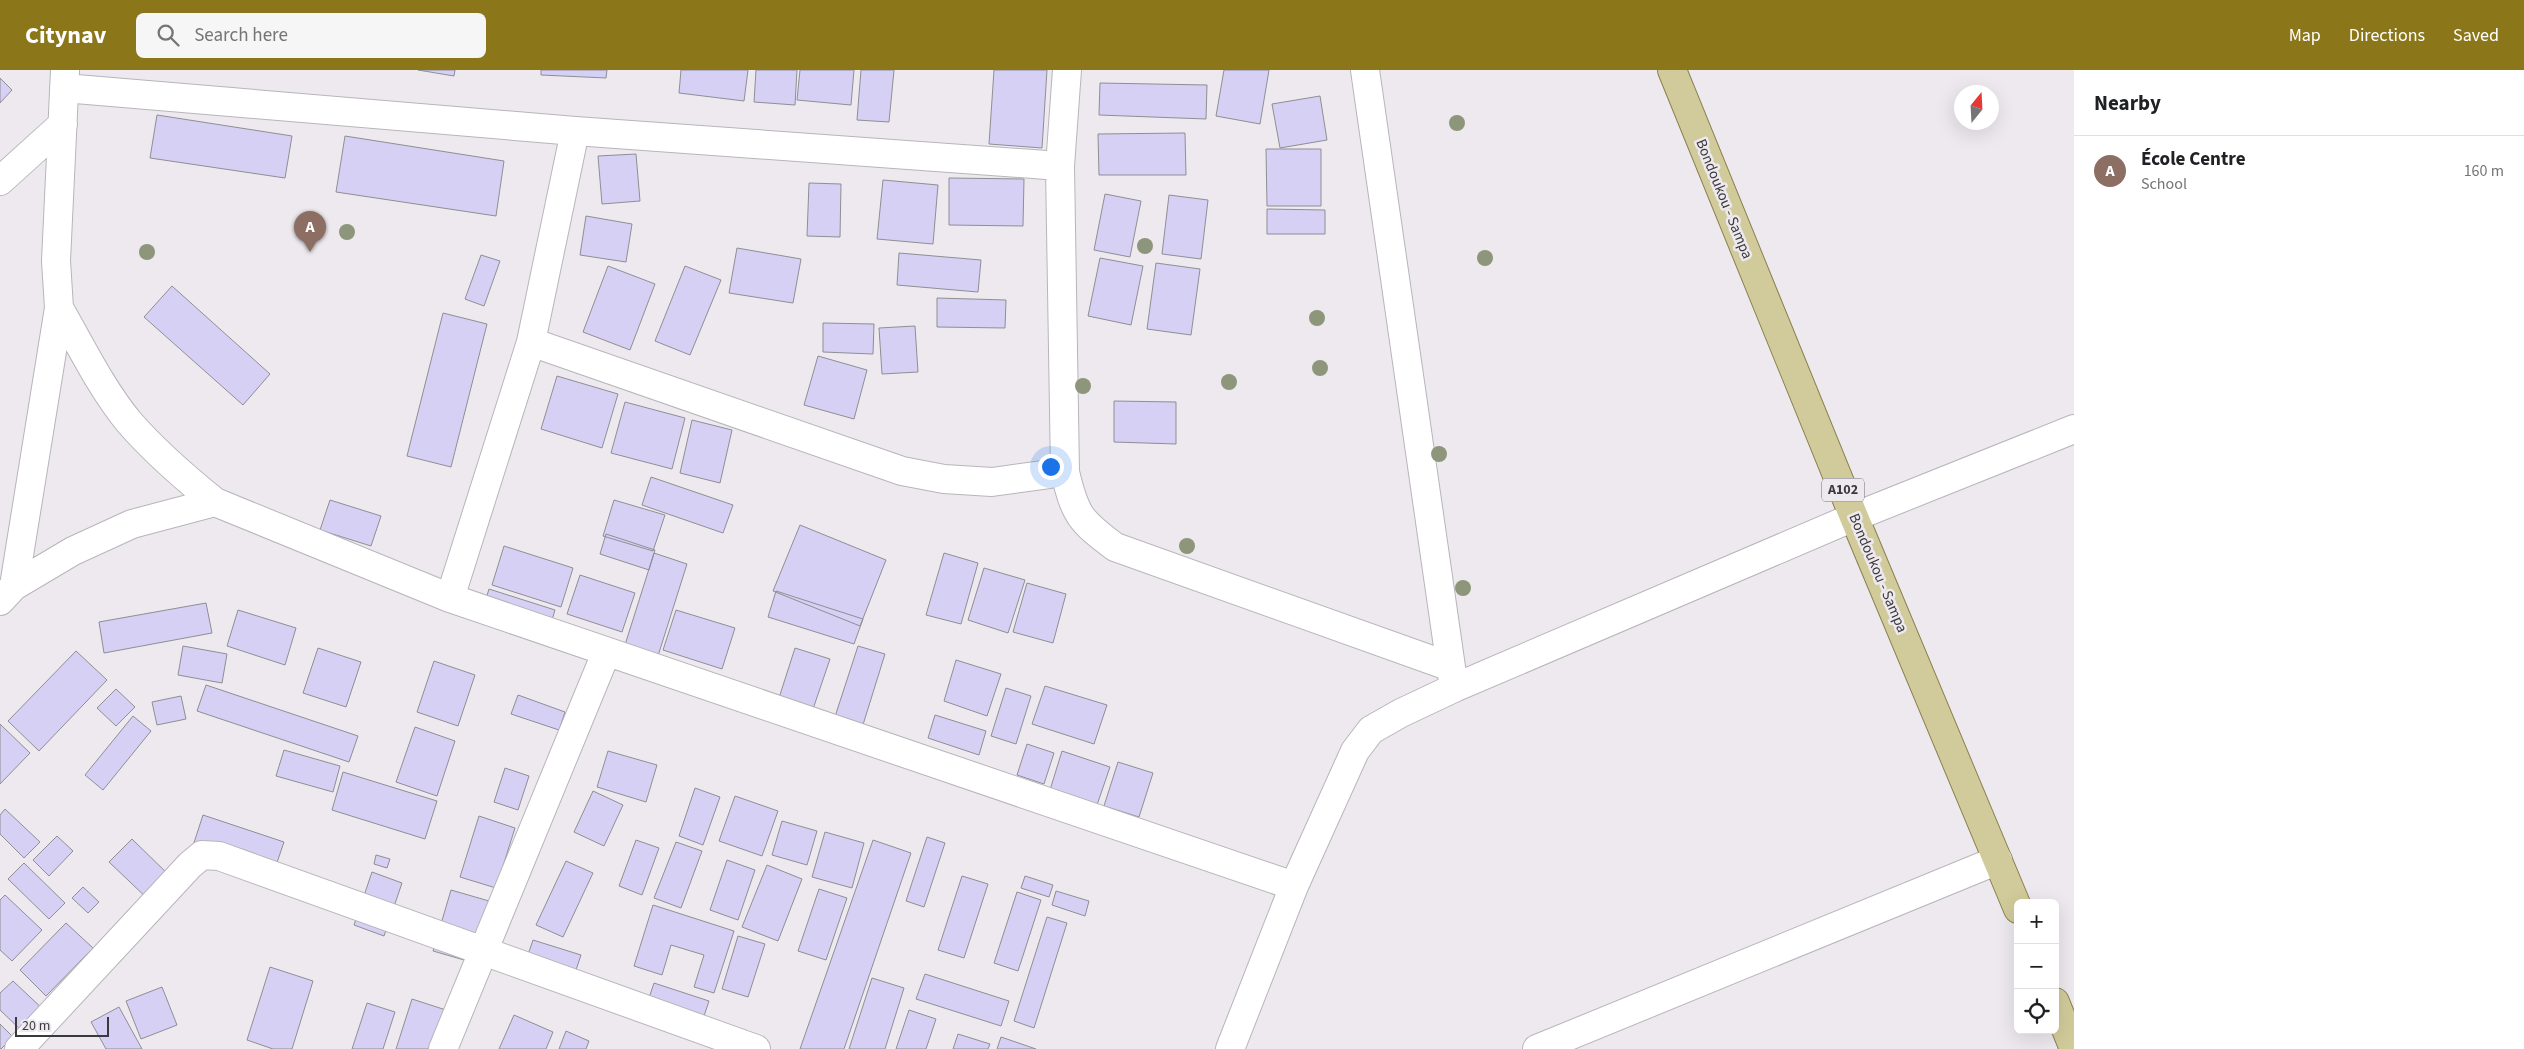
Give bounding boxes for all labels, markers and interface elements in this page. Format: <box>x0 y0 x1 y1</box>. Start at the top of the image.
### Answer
search box <box>136 13 486 58</box>
text: Citynav <box>25 18 106 53</box>
icon: search <box>154 21 182 49</box>
text: Search here <box>194 22 288 49</box>
text: Map <box>2289 23 2321 48</box>
text: Directions <box>2349 23 2425 48</box>
text: Saved <box>2453 23 2499 48</box>
north arrow <box>1954 85 1999 130</box>
text: Nearby <box>2094 88 2161 118</box>
street label: Bondoukou - Sampa <box>1690 136 1758 262</box>
text: École Centre <box>2141 146 2245 173</box>
text: A <box>2105 160 2115 182</box>
text: 160 m <box>2464 160 2504 182</box>
text: School <box>2141 173 2187 195</box>
pin: A <box>294 211 326 252</box>
your location <box>1038 454 1064 480</box>
road number: A102 <box>1822 478 1864 502</box>
street label: Bondoukou - Sampa <box>1843 510 1913 636</box>
map controls <box>2014 899 2059 1034</box>
button: + <box>2014 899 2059 944</box>
button: − <box>2014 944 2059 989</box>
button: locate <box>2014 989 2059 1034</box>
scale bar <box>15 1014 109 1037</box>
text: 20 m <box>22 1016 50 1036</box>

